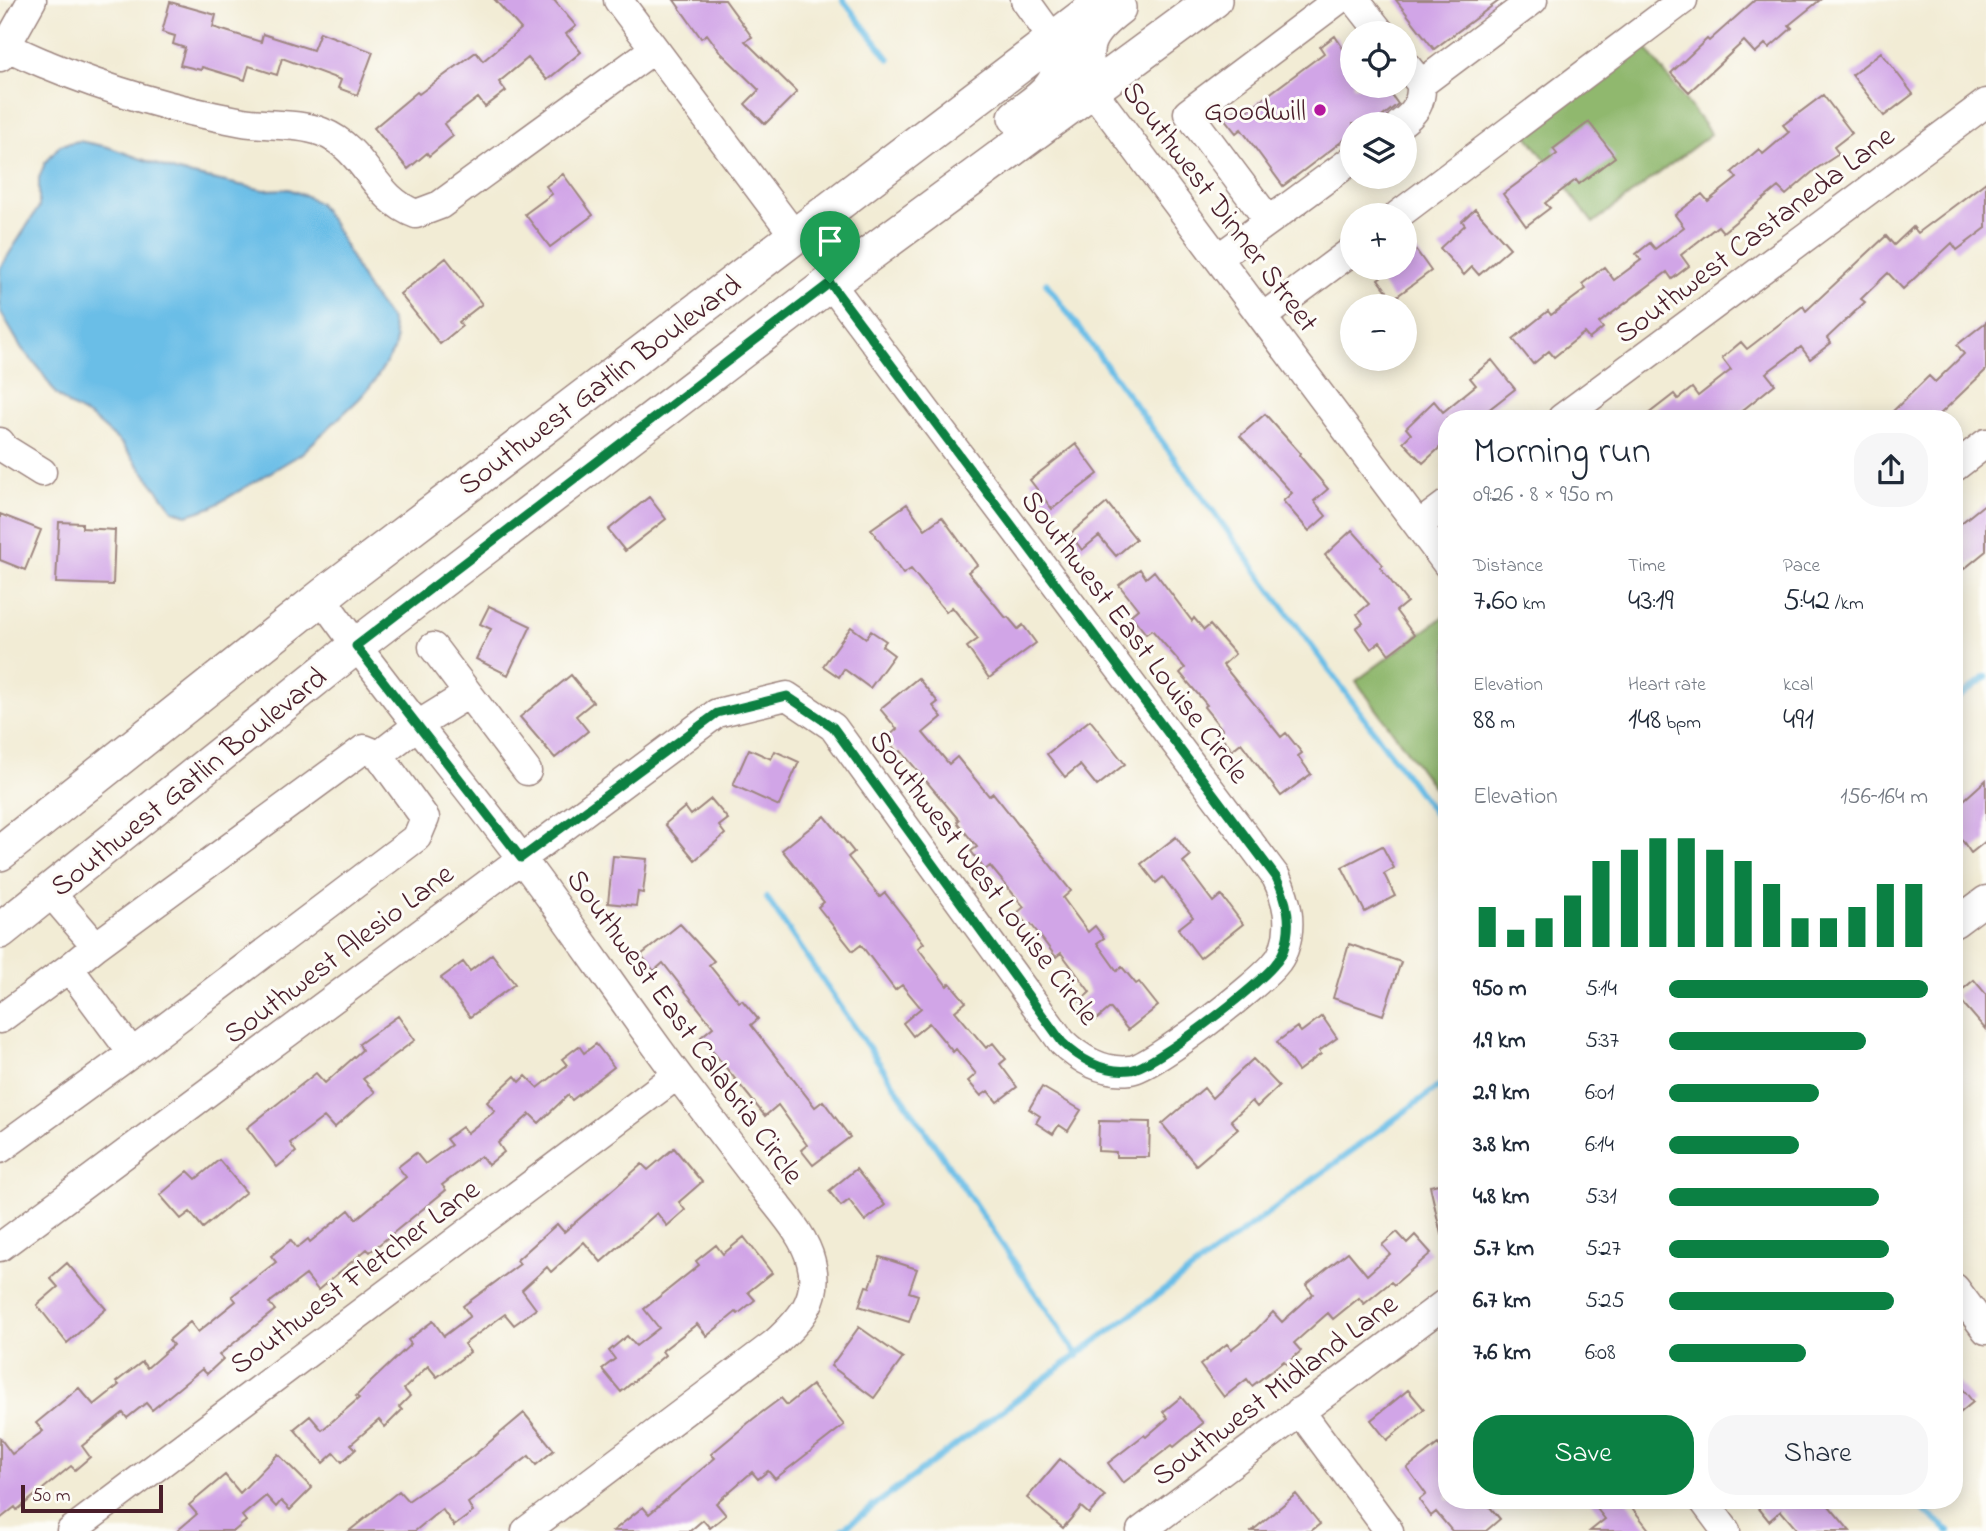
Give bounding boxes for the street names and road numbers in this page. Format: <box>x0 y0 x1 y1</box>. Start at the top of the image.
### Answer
street label: Southwest Dinner Street <box>1109 73 1328 343</box>
street label: Southwest Castaneda Lane <box>1606 116 1906 357</box>
street label: Southwest Gatlin Boulevard <box>450 265 752 508</box>
street label: Southwest East Louise Circle <box>1008 482 1259 794</box>
street label: Southwest Gatlin Boulevard <box>42 657 338 909</box>
street label: Southwest West Louise Circle <box>857 722 1109 1036</box>
street label: Southwest Alesio Lane <box>215 854 465 1057</box>
street label: Southwest East Calabria Circle <box>554 861 814 1195</box>
street label: Southwest Fletcher Lane <box>221 1169 491 1387</box>
street label: Southwest Midland Lane <box>1143 1284 1409 1499</box>

